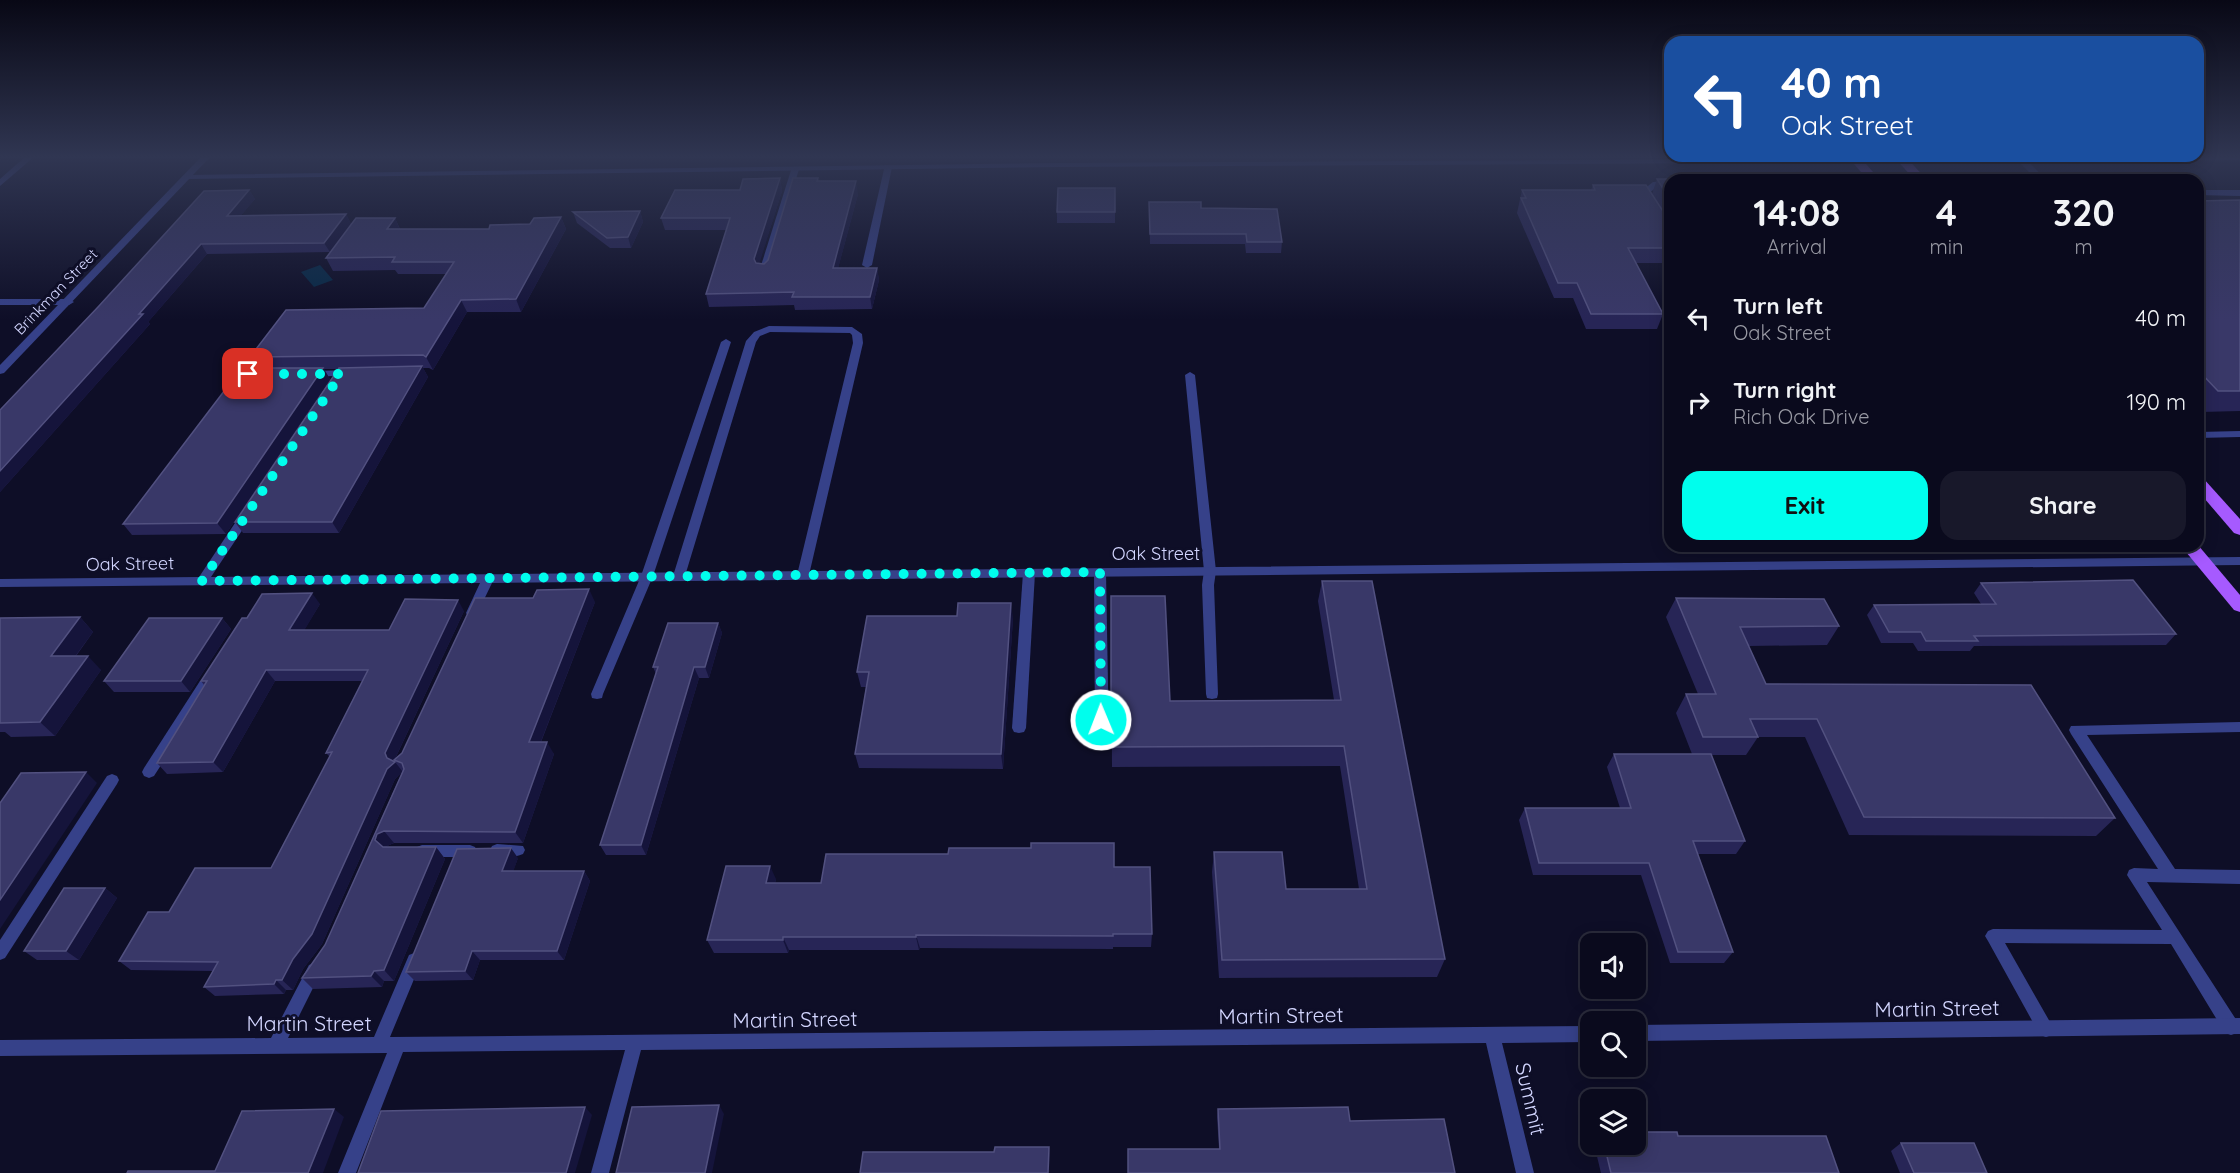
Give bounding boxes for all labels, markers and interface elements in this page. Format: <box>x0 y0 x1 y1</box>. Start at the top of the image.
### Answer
text: 40 m <box>1781 56 1882 109</box>
icon: left <box>1682 60 1760 138</box>
text: Oak Street <box>1781 108 1914 142</box>
text: 14:08 <box>1753 190 1840 235</box>
text: 4 <box>1936 190 1957 235</box>
text: 320 <box>2053 190 2115 235</box>
text: Arrival <box>1767 234 1827 259</box>
text: min <box>1929 234 1964 259</box>
text: m <box>2075 234 2093 259</box>
street label: Brinkman Street <box>10 245 101 339</box>
text: Turn left <box>1733 292 1823 320</box>
icon: left <box>1682 302 1715 335</box>
text: 40 m <box>2135 304 2186 332</box>
text: Oak Street <box>1733 320 1831 345</box>
pin <box>222 348 273 399</box>
icon: arrive <box>231 357 264 390</box>
text: Turn right <box>1733 376 1837 404</box>
icon: right <box>1682 386 1715 419</box>
text: 190 m <box>2126 388 2186 416</box>
text: Rich Oak Drive <box>1733 404 1870 429</box>
button: Exit <box>1682 471 1928 540</box>
button: Share <box>1940 471 2186 540</box>
street label: Oak Street <box>1112 542 1200 565</box>
street label: Oak Street <box>86 551 174 576</box>
position arrow <box>1069 688 1133 752</box>
map controls <box>1580 933 1646 1155</box>
button: sound <box>1580 933 1646 999</box>
street label: Martin Street <box>1874 994 2000 1022</box>
street label: Martin Street <box>1218 1001 1344 1029</box>
street label: Martin Street <box>732 1005 858 1033</box>
street label: Martin Street <box>246 1010 372 1036</box>
button: search <box>1580 1011 1646 1077</box>
street label: Summit <box>1510 1060 1552 1138</box>
button: layers <box>1580 1089 1646 1155</box>

